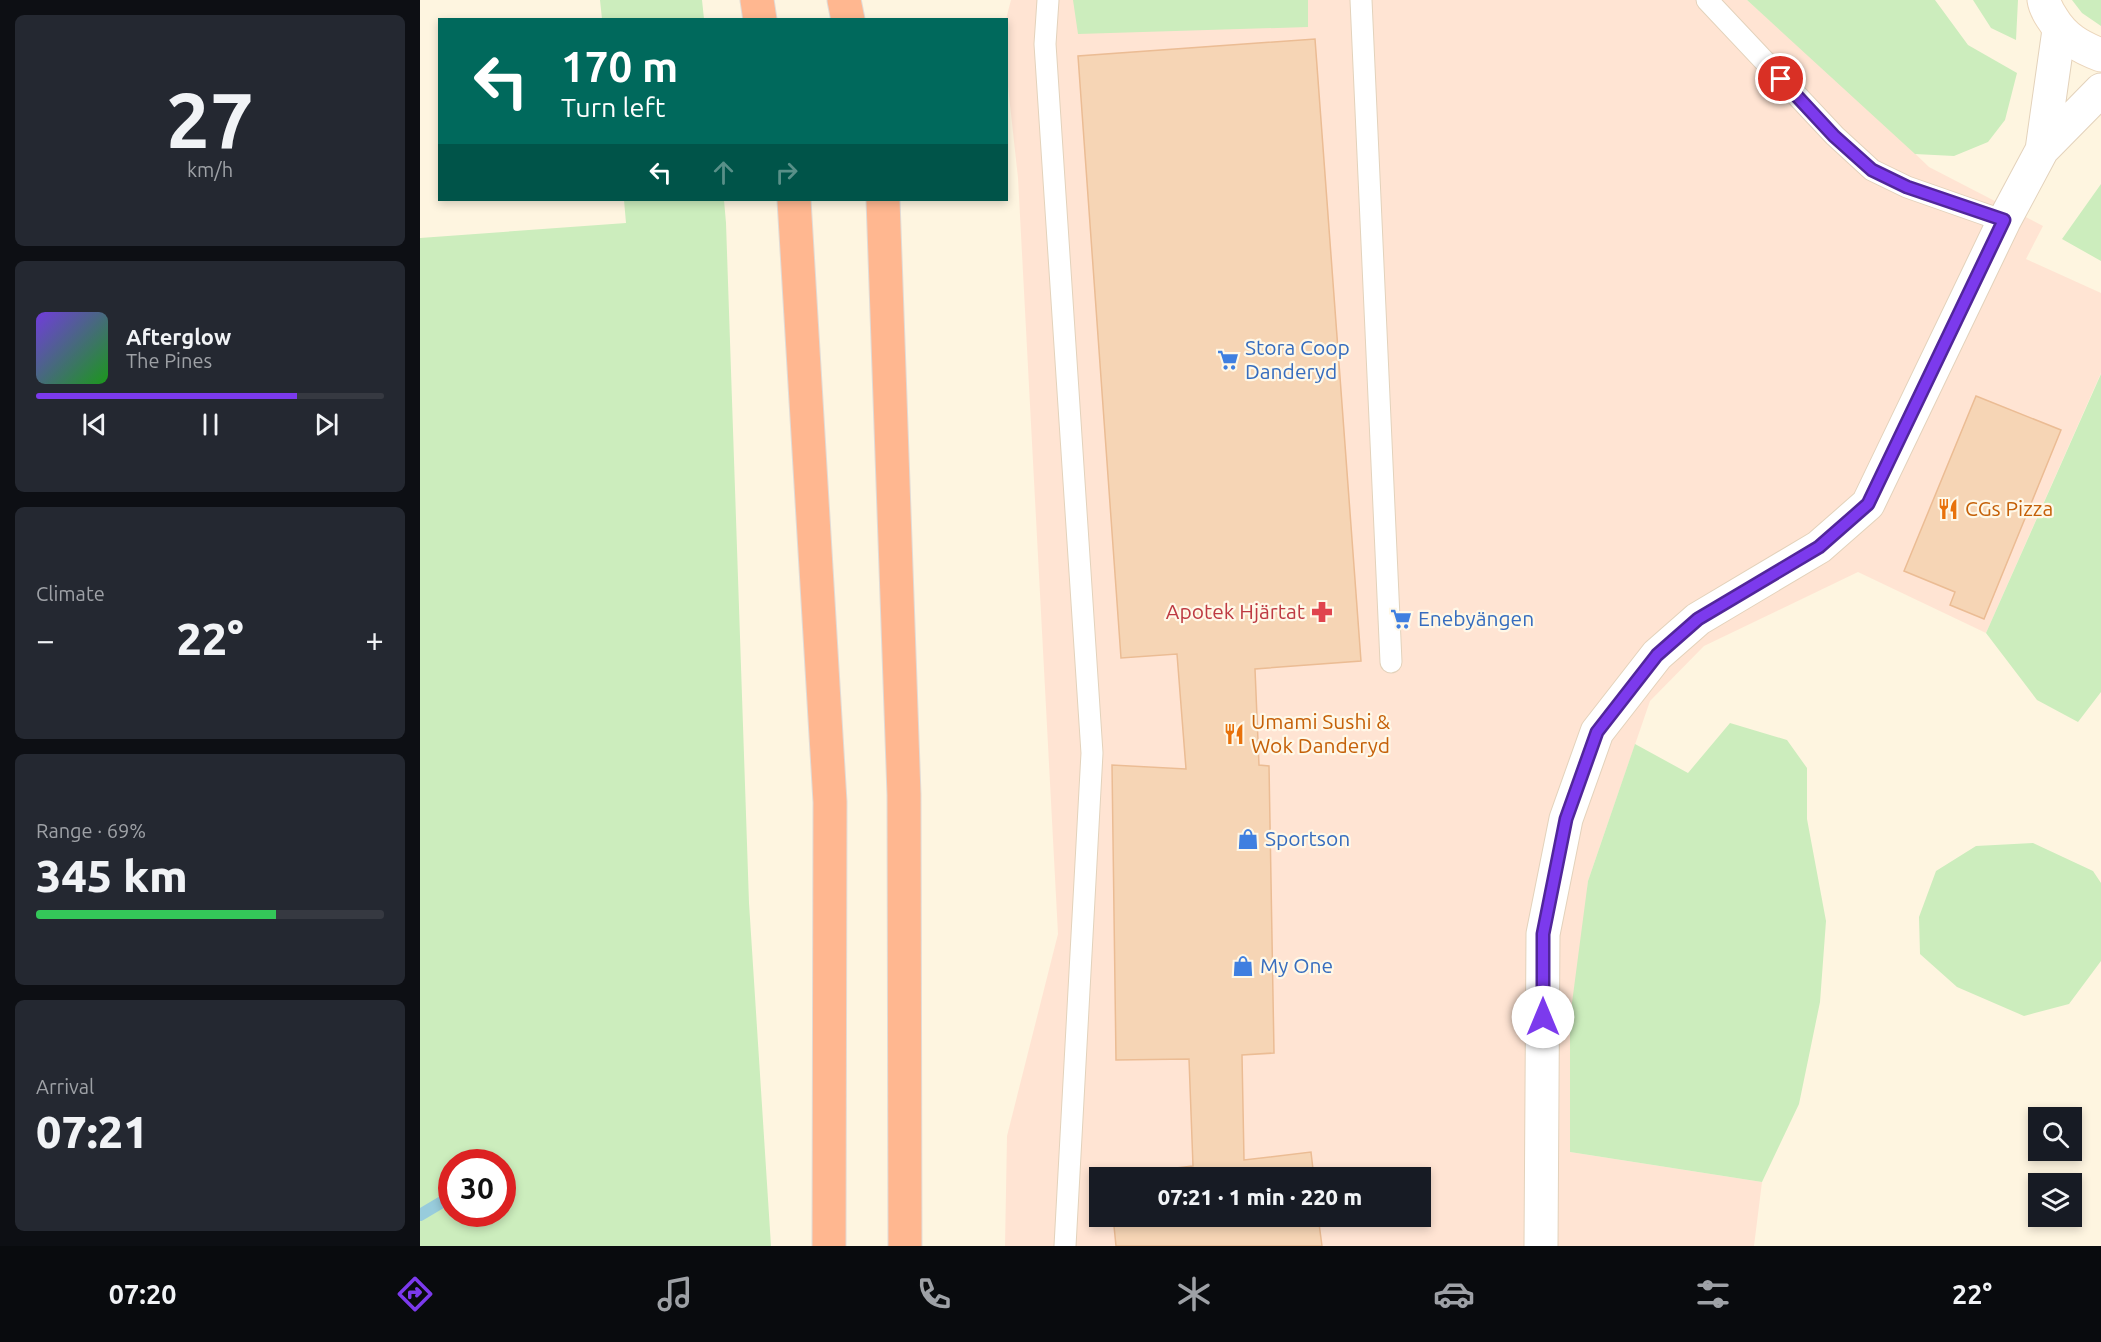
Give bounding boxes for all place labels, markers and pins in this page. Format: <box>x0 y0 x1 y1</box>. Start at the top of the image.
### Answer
pin <box>1755 53 1806 104</box>
place label: Stora Coop Danderyd <box>1245 335 1350 383</box>
supermarket icon: Stora Coop Danderyd <box>1216 348 1240 372</box>
place label: CGs Pizza <box>1965 496 2053 520</box>
restaurant icon: CGs Pizza <box>1936 497 1960 521</box>
place label: Apotek Hjärtat <box>1166 599 1305 623</box>
pharmacy icon: Apotek Hjärtat <box>1310 600 1334 624</box>
place label: Enebyängen <box>1418 606 1534 630</box>
supermarket icon: Enebyängen <box>1389 607 1413 631</box>
place label: Umami Sushi & Wok Danderyd <box>1251 709 1390 757</box>
restaurant icon: Umami Sushi & Wok Danderyd <box>1222 722 1246 746</box>
place label: Sportson <box>1265 826 1350 850</box>
shop icon: Sportson <box>1236 827 1260 851</box>
place label: My One <box>1260 953 1333 977</box>
shop icon: My One <box>1231 954 1255 978</box>

